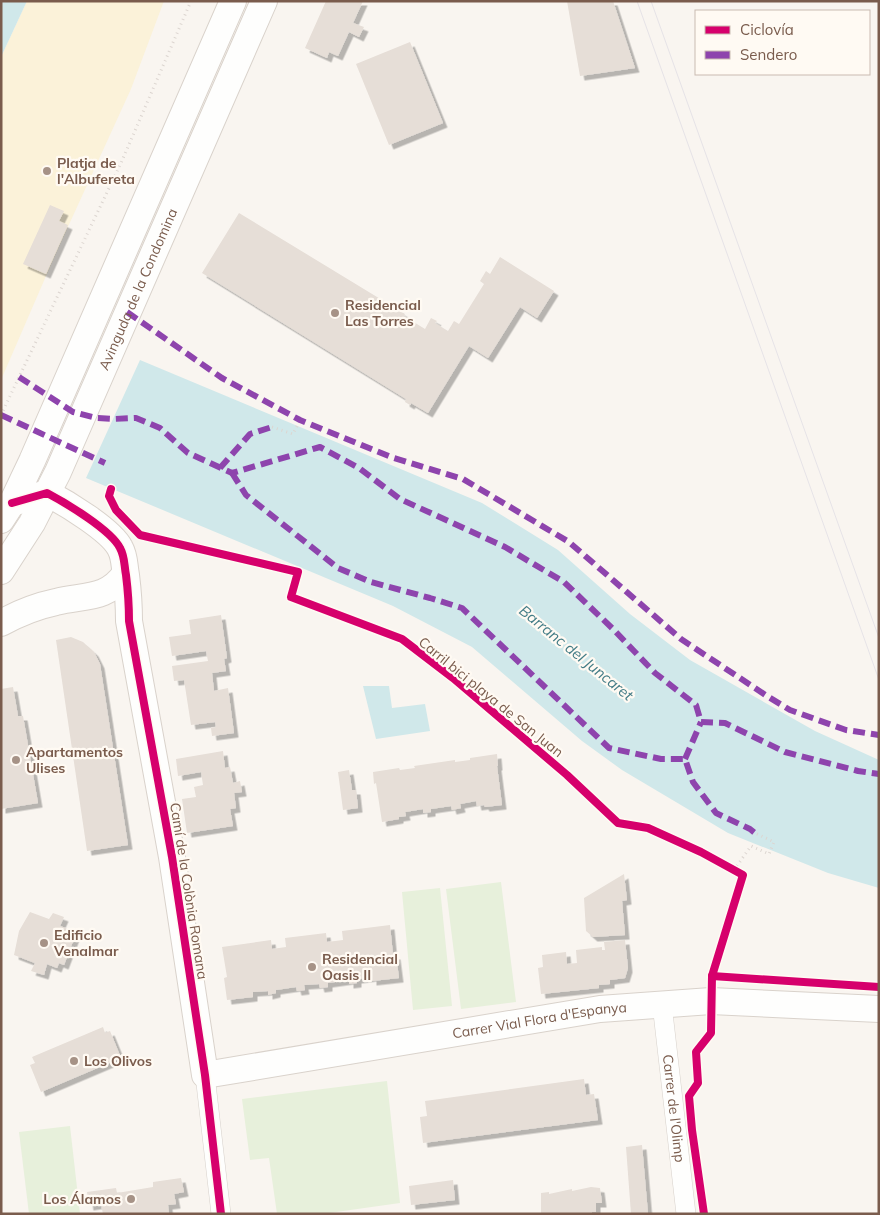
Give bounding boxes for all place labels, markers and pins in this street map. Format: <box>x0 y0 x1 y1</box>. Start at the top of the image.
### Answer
place label: Platja de l'Albufereta <box>57 154 135 188</box>
marker: Platja de l'Albufereta <box>41 165 53 177</box>
place label: Residencial Las Torres <box>345 296 421 330</box>
marker: Residencial Las Torres <box>329 307 341 319</box>
place label: Apartamentos Ulises <box>26 743 123 777</box>
marker: Apartamentos Ulises <box>10 754 22 766</box>
place label: Edificio Venalmar <box>53 926 119 960</box>
marker: Edificio Venalmar <box>38 937 50 949</box>
place label: Residencial Oasis II <box>322 950 398 984</box>
marker: Residencial Oasis II <box>306 961 318 973</box>
place label: Los Olivos <box>84 1052 152 1070</box>
marker: Los Olivos <box>68 1055 80 1067</box>
place label: Los Álamos <box>43 1190 121 1208</box>
marker: Los Álamos <box>125 1193 137 1205</box>

